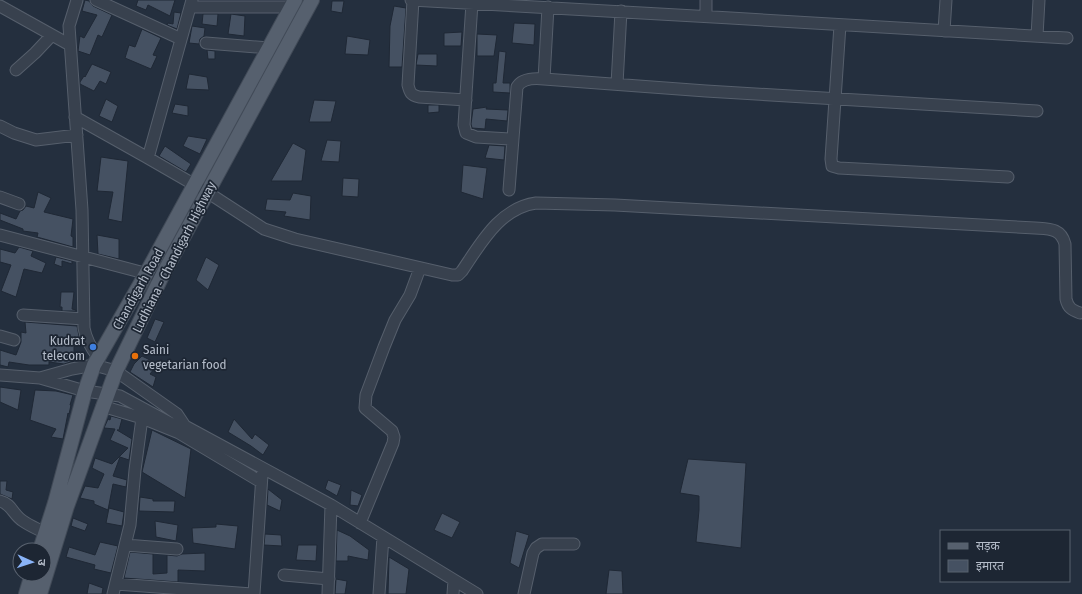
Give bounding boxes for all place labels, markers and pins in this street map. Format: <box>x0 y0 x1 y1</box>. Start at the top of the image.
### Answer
place label: Kudrat telecom <box>43 333 86 363</box>
marker: Kudrat telecom <box>88 342 98 352</box>
place label: Saini vegetarian food <box>143 342 227 372</box>
marker: Saini vegetarian food <box>130 351 140 361</box>

